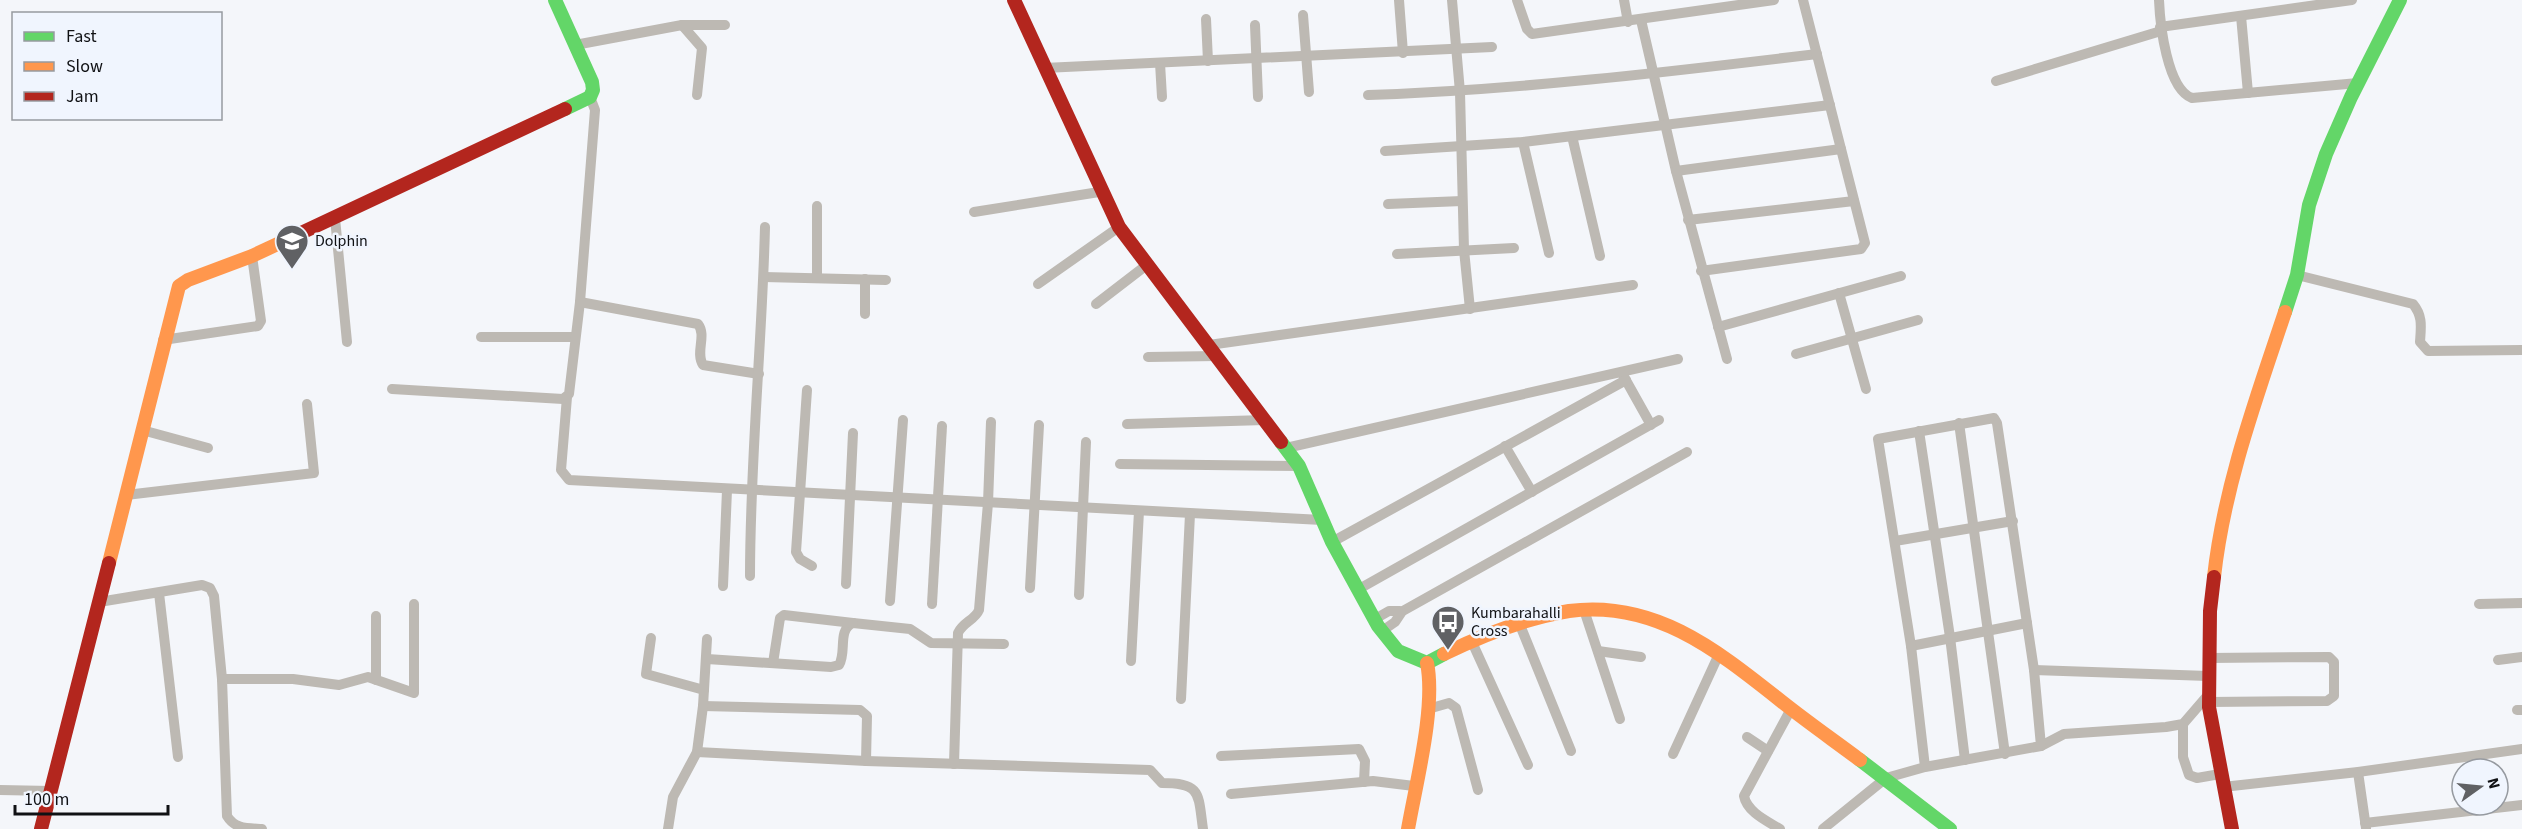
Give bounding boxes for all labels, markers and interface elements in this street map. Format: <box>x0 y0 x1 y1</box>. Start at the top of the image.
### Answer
legend <box>12 12 222 120</box>
text: Fast <box>66 24 97 49</box>
text: Slow <box>66 54 103 79</box>
text: Jam <box>66 84 99 109</box>
school or university icon: Dolphin <box>274 223 310 270</box>
place label: Dolphin <box>315 230 368 252</box>
place label: Kumbarahalli Cross <box>1471 602 1561 642</box>
bus stop icon: Kumbarahalli Cross <box>1430 604 1466 651</box>
north arrow <box>2450 757 2510 817</box>
text: N <box>2482 775 2506 791</box>
scale bar <box>15 778 168 816</box>
text: 100 m <box>24 787 69 812</box>

